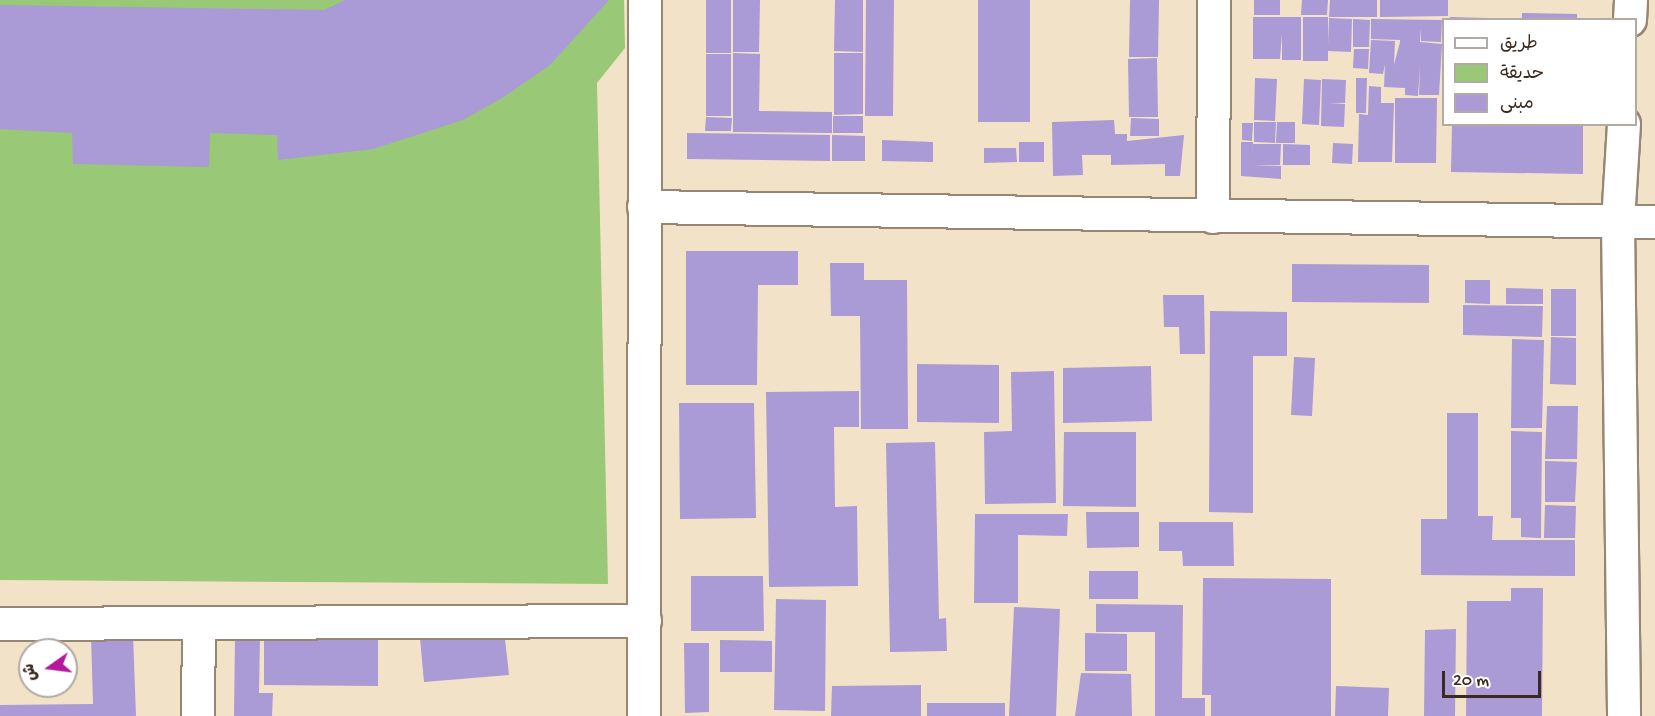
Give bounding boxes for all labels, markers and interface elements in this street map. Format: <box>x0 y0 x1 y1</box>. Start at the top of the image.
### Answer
legend <box>1442 18 1637 126</box>
text: طريق <box>1500 34 1538 55</box>
text: حديقة <box>1500 64 1544 85</box>
text: مبنى <box>1500 94 1534 115</box>
north arrow <box>18 638 78 698</box>
scale bar <box>1445 659 1544 697</box>
text: ش <box>21 661 43 683</box>
text: 20 m <box>1453 671 1489 692</box>

